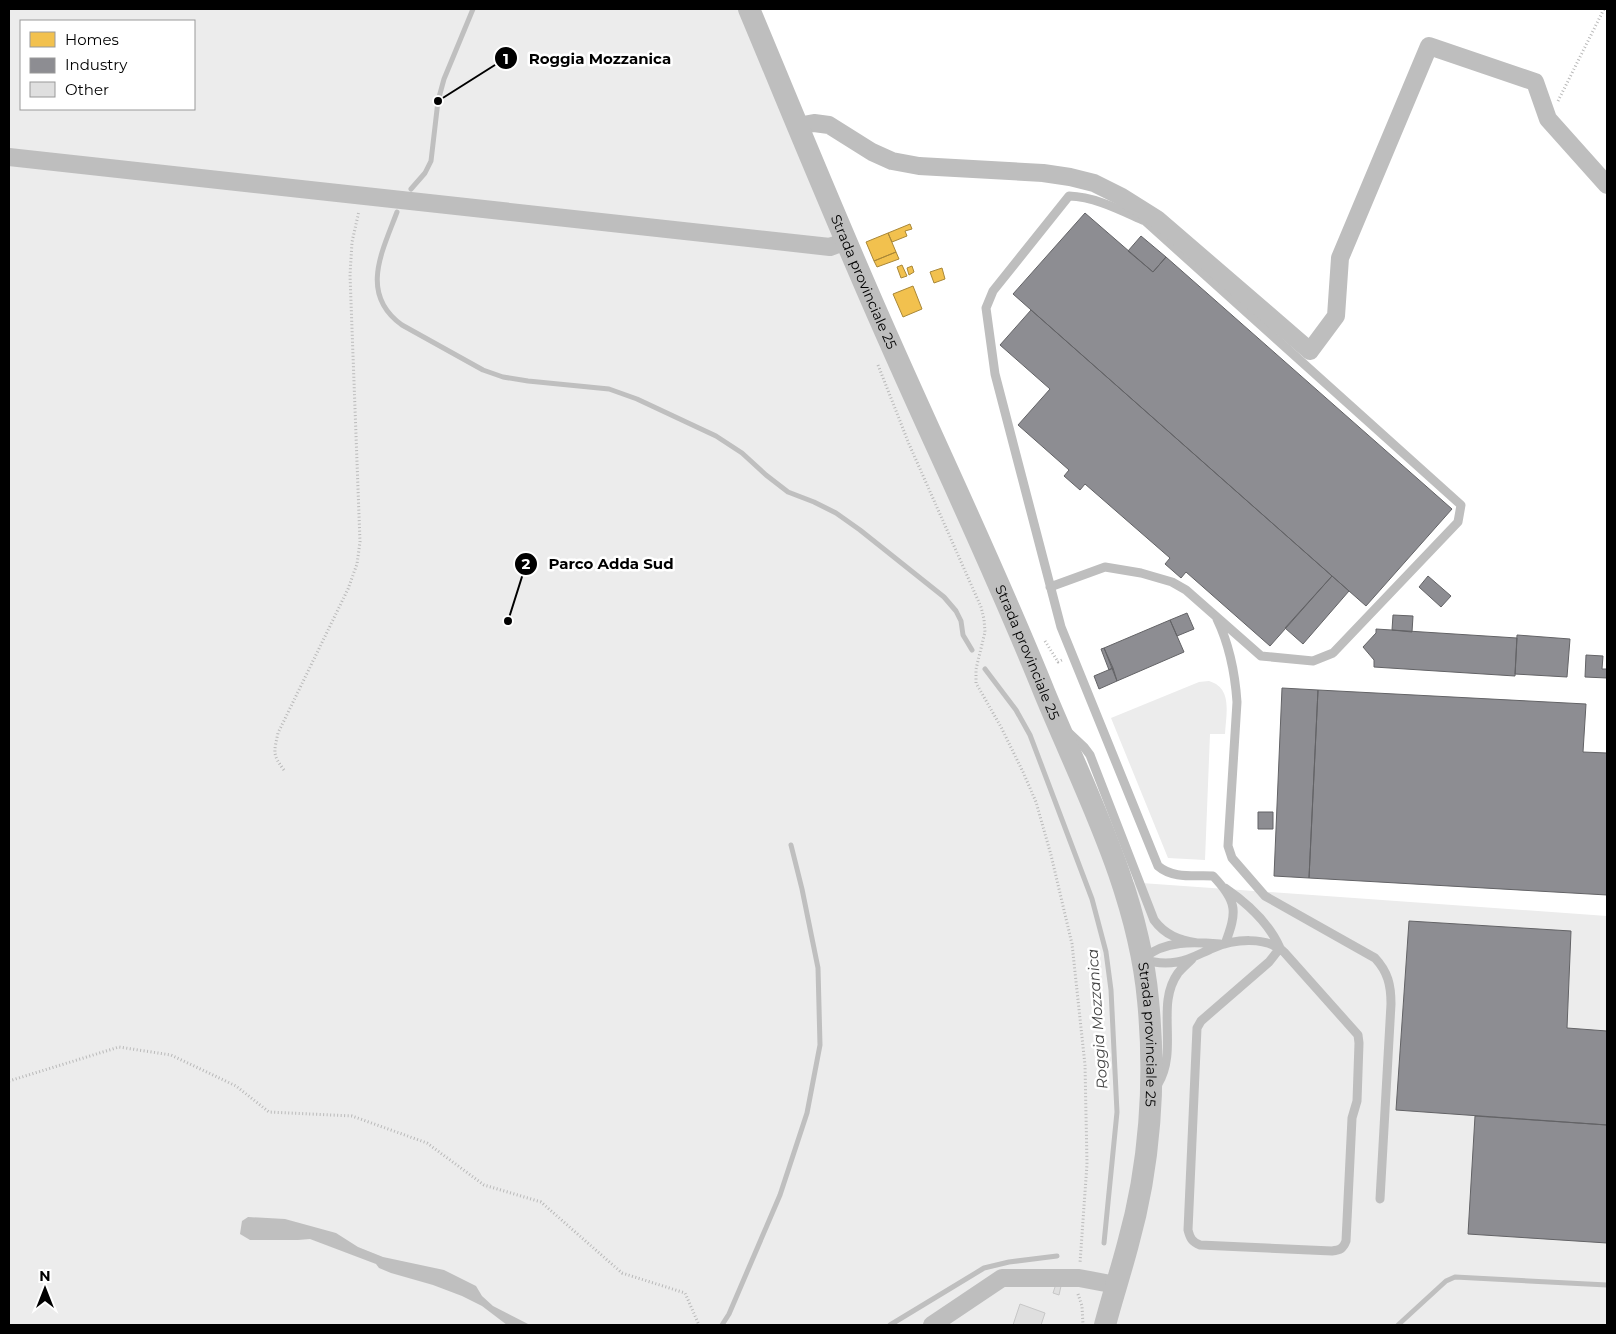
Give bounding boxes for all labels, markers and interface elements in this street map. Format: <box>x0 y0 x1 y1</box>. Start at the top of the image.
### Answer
legend <box>20 20 195 110</box>
text: Homes <box>65 30 119 49</box>
callout: Roggia Mozzanica <box>494 43 681 73</box>
text: 1 <box>503 49 509 68</box>
text: Roggia Mozzanica <box>529 49 671 68</box>
text: Industry <box>65 55 128 74</box>
text: Other <box>65 80 109 99</box>
street label: Strada provinciale 25 <box>827 212 901 352</box>
callout: Parco Adda Sud <box>513 549 683 579</box>
text: 2 <box>522 554 531 573</box>
text: Parco Adda Sud <box>548 554 674 573</box>
street label: Strada provinciale 25 <box>991 582 1064 723</box>
water label: Roggia Mozzanica <box>1083 948 1111 1090</box>
street label: Strada provinciale 25 <box>1134 961 1160 1107</box>
north arrow <box>20 1264 70 1314</box>
text: N <box>39 1267 51 1285</box>

